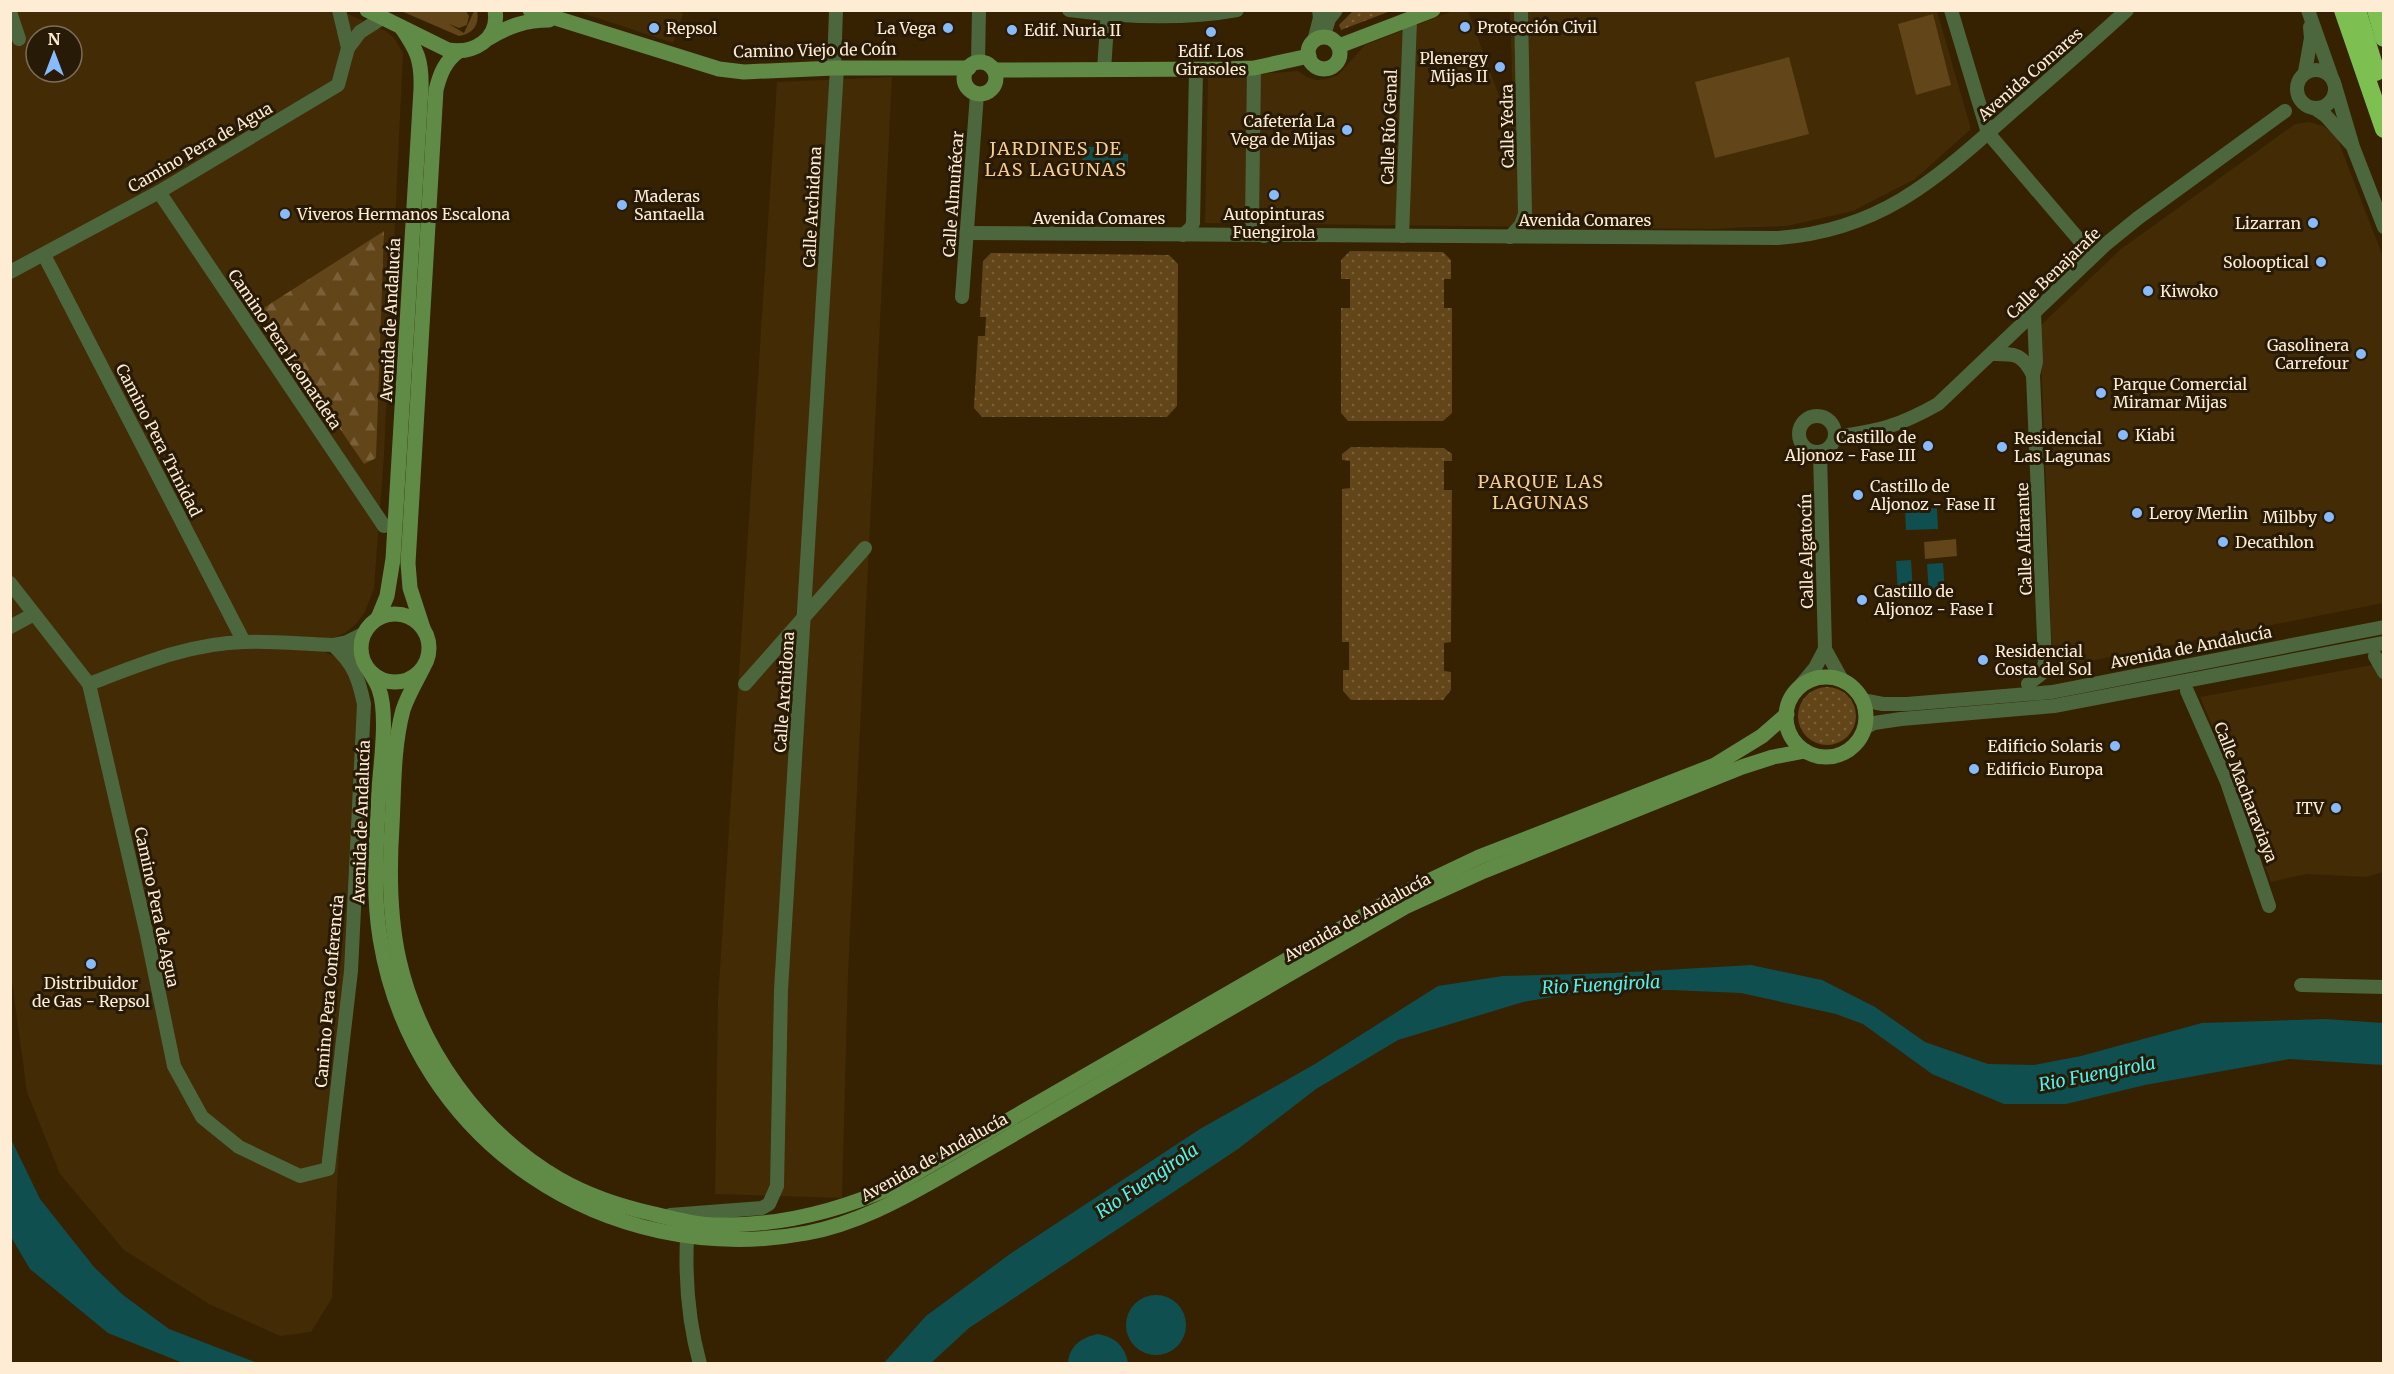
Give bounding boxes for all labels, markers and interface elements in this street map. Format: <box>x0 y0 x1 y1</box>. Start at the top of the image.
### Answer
place label: Protección Civil <box>1477 17 1597 37</box>
place label: Repsol <box>666 18 717 38</box>
place label: La Vega <box>877 18 936 38</box>
place label: Edif. Nuria II <box>1024 20 1121 40</box>
marker: Protección Civil <box>1458 20 1472 34</box>
marker: Repsol <box>647 21 661 35</box>
marker: La Vega <box>941 21 955 35</box>
marker: Edif. Nuria II <box>1005 23 1019 37</box>
street label: Avenida Comares <box>1973 23 2087 126</box>
north arrow <box>24 24 84 84</box>
marker: Edif. Los Girasoles <box>1204 25 1218 39</box>
text: N <box>48 29 61 49</box>
street label: Camino Viejo de Coín <box>733 39 897 61</box>
place label: Edif. Los Girasoles <box>1176 41 1246 79</box>
place label: Plenergy Mijas II <box>1420 48 1489 86</box>
marker: Plenergy Mijas II <box>1493 60 1507 74</box>
street label: Calle Río Genal <box>1377 69 1401 185</box>
street label: Calle Yedra <box>1496 83 1518 168</box>
street label: Camino Pera de Agua <box>124 97 276 196</box>
place label: Cafetería La Vega de Mijas <box>1230 111 1335 149</box>
marker: Cafetería La Vega de Mijas <box>1340 123 1354 137</box>
street label: Calle Almuñécar <box>939 130 967 258</box>
district label: JARDINES DE LAS LAGUNAS <box>984 137 1128 181</box>
street label: Calle Archidona <box>799 146 825 268</box>
place label: Maderas Santaella <box>634 186 705 224</box>
marker: Autopinturas Fuengirola <box>1267 188 1281 202</box>
marker: Maderas Santaella <box>615 198 629 212</box>
place label: Viveros Hermanos Escalona <box>296 204 511 224</box>
place label: Autopinturas Fuengirola <box>1222 204 1325 242</box>
marker: Viveros Hermanos Escalona <box>278 207 292 221</box>
street label: Avenida Comares <box>1032 208 1165 228</box>
street label: Avenida Comares <box>1518 210 1651 230</box>
place label: Lizarran <box>2235 213 2301 233</box>
marker: Lizarran <box>2306 216 2320 230</box>
street label: Calle Benajarafe <box>2002 223 2104 323</box>
street label: Avenida de Andalucía <box>376 237 404 404</box>
place label: Solooptical <box>2223 252 2309 272</box>
marker: Solooptical <box>2314 255 2328 269</box>
street label: Camino Pera Leonardeta <box>224 265 346 433</box>
place label: Kiwoko <box>2160 281 2218 301</box>
marker: Kiwoko <box>2141 284 2155 298</box>
place label: Gasolinera Carrefour <box>2267 335 2349 373</box>
marker: Gasolinera Carrefour <box>2354 347 2368 361</box>
street label: Camino Pera Trinidad <box>112 360 206 520</box>
place label: Parque Comercial Miramar Mijas <box>2113 374 2247 412</box>
marker: Parque Comercial Miramar Mijas <box>2094 386 2108 400</box>
place label: Kiabi <box>2135 425 2175 445</box>
place label: Castillo de Aljonoz - Fase III <box>1784 427 1916 465</box>
place label: Residencial Las Lagunas <box>2014 428 2111 466</box>
marker: Kiabi <box>2116 428 2130 442</box>
marker: Castillo de Aljonoz - Fase III <box>1921 439 1935 453</box>
marker: Residencial Las Lagunas <box>1995 440 2009 454</box>
district label: PARQUE LAS LAGUNAS <box>1477 470 1605 514</box>
place label: Castillo de Aljonoz - Fase II <box>1869 476 1995 514</box>
street label: Calle Alfarante <box>2012 482 2036 596</box>
marker: Castillo de Aljonoz - Fase II <box>1851 488 1865 502</box>
street label: Calle Algatocín <box>1795 493 1817 609</box>
place label: Leroy Merlin <box>2149 503 2248 523</box>
marker: Leroy Merlin <box>2130 506 2144 520</box>
place label: Milbby <box>2263 507 2318 527</box>
marker: Milbby <box>2322 510 2336 524</box>
place label: Decathlon <box>2235 532 2314 552</box>
marker: Decathlon <box>2216 535 2230 549</box>
place label: Castillo de Aljonoz - Fase I <box>1873 581 1993 619</box>
marker: Castillo de Aljonoz - Fase I <box>1855 593 1869 607</box>
street label: Avenida de Andalucía <box>2107 621 2274 673</box>
street label: Calle Archidona <box>770 630 798 753</box>
place label: Residencial Costa del Sol <box>1995 641 2092 679</box>
marker: Residencial Costa del Sol <box>1976 653 1990 667</box>
street label: Calle Macharaviaya <box>2210 719 2282 865</box>
place label: Edificio Solaris <box>1988 736 2103 756</box>
street label: Avenida de Andalucía <box>348 739 374 905</box>
marker: Edificio Solaris <box>2108 739 2122 753</box>
place label: Edificio Europa <box>1986 759 2104 779</box>
marker: Edificio Europa <box>1967 762 1981 776</box>
place label: ITV <box>2296 798 2324 818</box>
marker: ITV <box>2329 801 2343 815</box>
street label: Camino Pera de Agua <box>130 825 184 989</box>
street label: Avenida de Andalucía <box>1279 868 1434 966</box>
street label: Camino Pera Conferencia <box>311 893 347 1088</box>
marker: Distribuidor de Gas - Repsol <box>84 957 98 971</box>
water label: Rio Fuengirola <box>1541 970 1661 999</box>
place label: Distribuidor de Gas - Repsol <box>32 973 150 1011</box>
water label: Rio Fuengirola <box>2037 1051 2157 1096</box>
street label: Avenida de Andalucía <box>856 1108 1011 1206</box>
water label: Rio Fuengirola <box>1091 1138 1202 1223</box>

